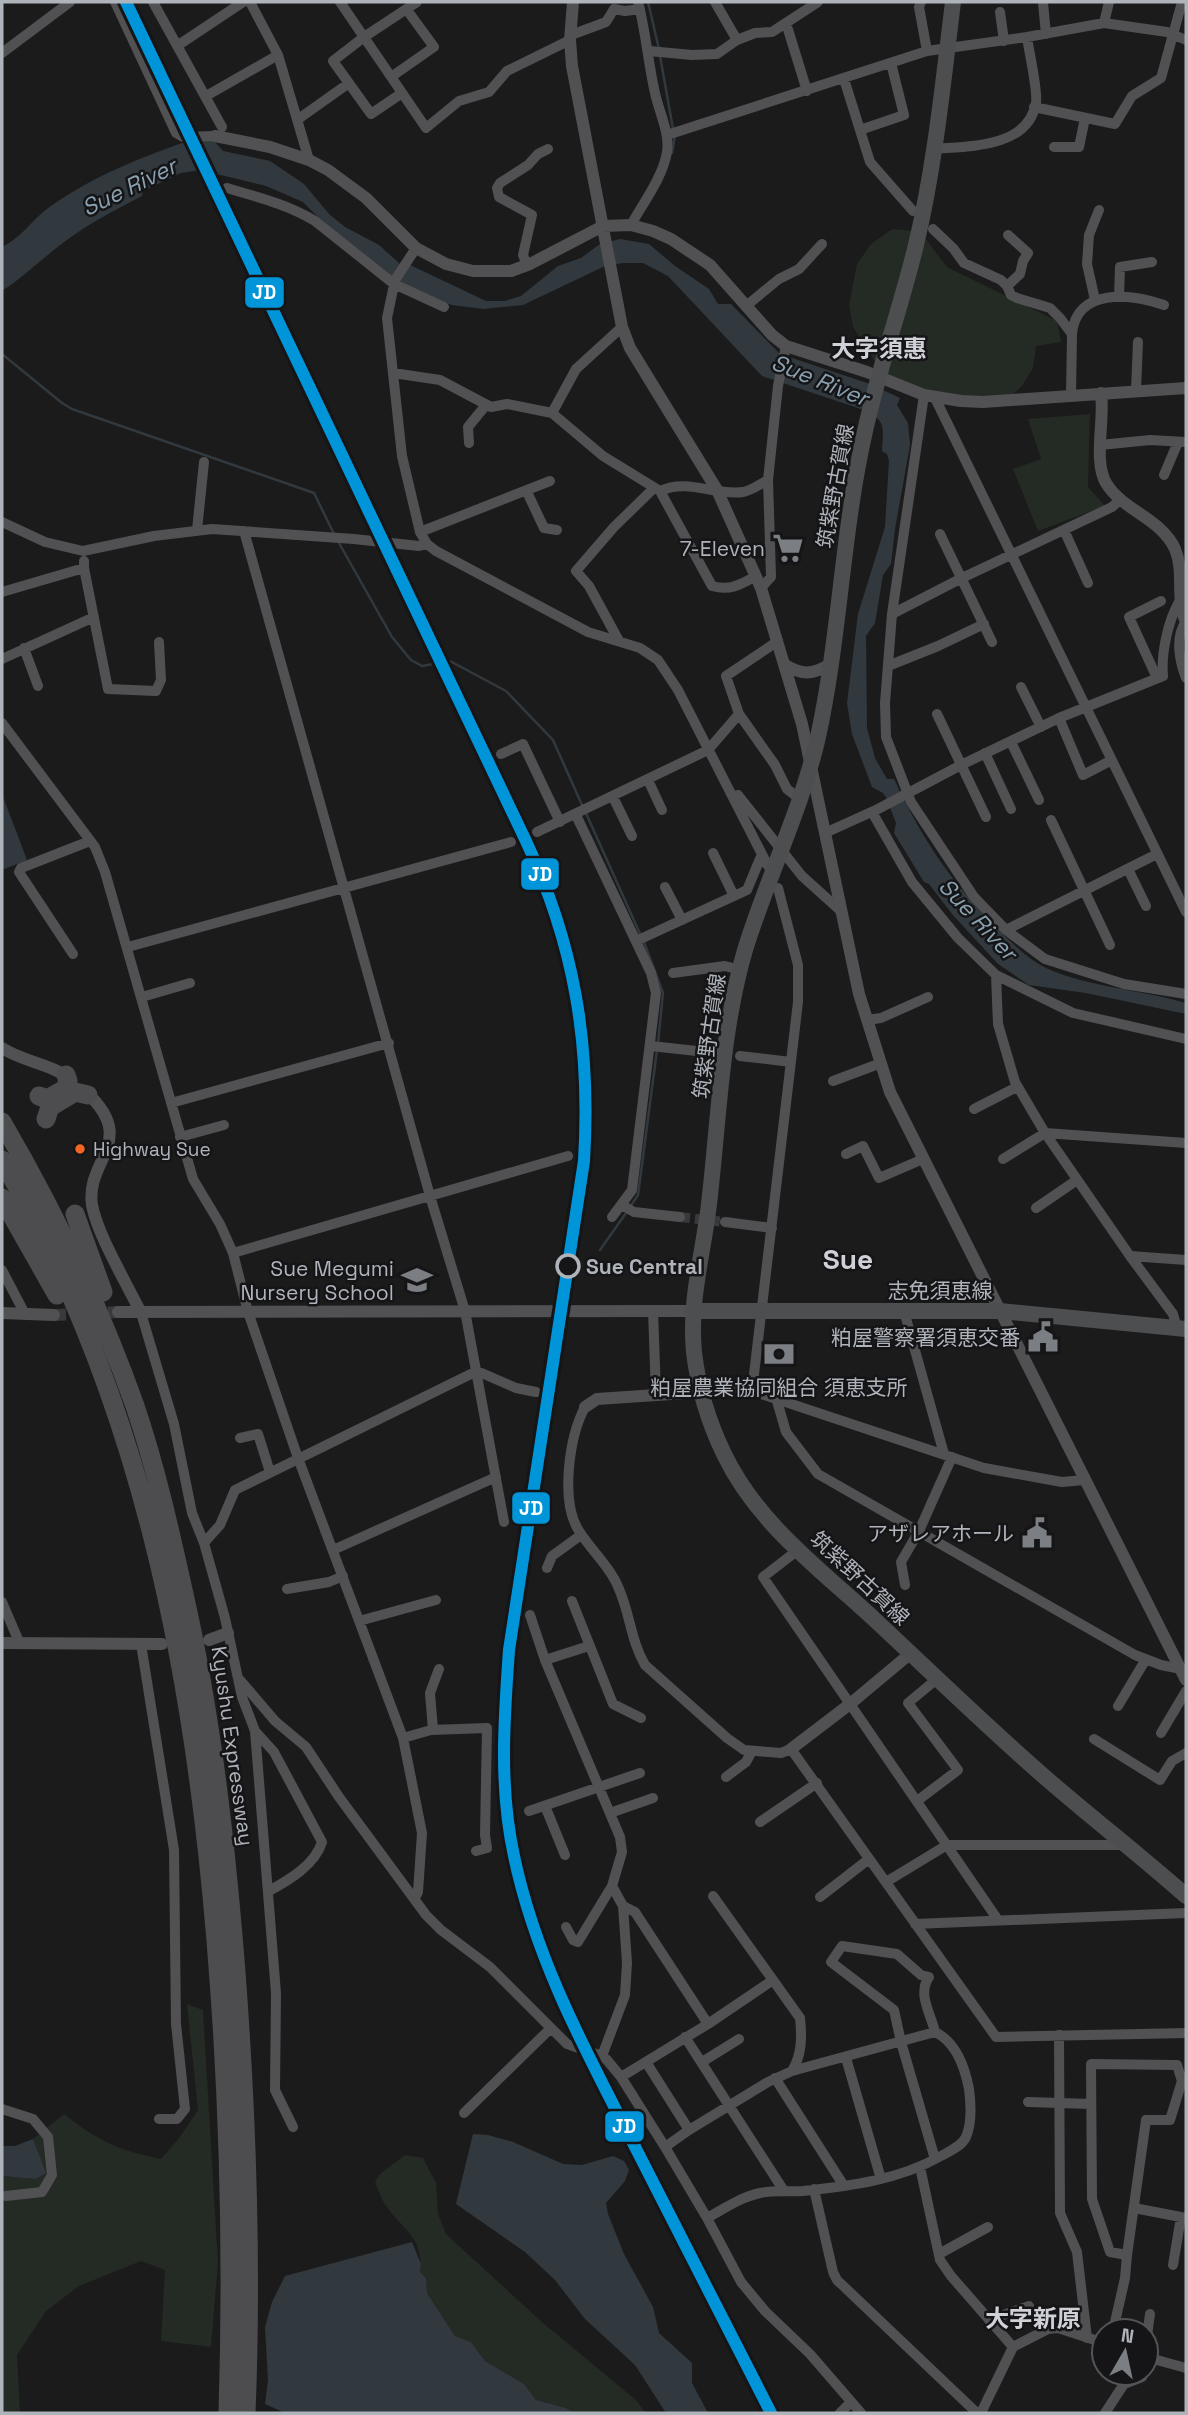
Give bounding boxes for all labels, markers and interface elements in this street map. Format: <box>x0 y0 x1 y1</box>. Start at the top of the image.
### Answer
water label: Sue River <box>77 150 184 223</box>
line badge: JD <box>244 276 285 309</box>
text: JD <box>252 280 276 305</box>
district label: 大字須惠 <box>831 333 927 364</box>
water label: Sue River <box>767 347 875 414</box>
street label: 筑紫野古賀線 <box>811 422 859 550</box>
supermarket icon: 7-Eleven <box>771 531 805 565</box>
place label: 7-Eleven <box>680 535 765 562</box>
line badge: JD <box>520 857 560 891</box>
text: JD <box>528 862 552 887</box>
water label: Sue River <box>932 871 1025 968</box>
street label: 筑紫野古賀線 <box>687 972 731 1100</box>
place label: Highway Sue <box>93 1137 211 1162</box>
marker: Highway Sue <box>73 1142 87 1156</box>
district label: Sue <box>823 1241 873 1277</box>
place label: Sue Central <box>586 1253 703 1280</box>
marker: Sue Central <box>556 1254 580 1278</box>
place label: Sue Megumi Nursery School <box>240 1255 394 1306</box>
school or university icon: Sue Megumi Nursery School <box>400 1263 434 1297</box>
street label: 志免須恵線 <box>888 1277 993 1304</box>
public building icon: 粕屋警察署須恵交番 <box>1026 1320 1060 1354</box>
place label: 粕屋警察署須恵交番 <box>831 1324 1020 1351</box>
bank icon: 粕屋農業協同組合 須恵支所 <box>762 1337 796 1371</box>
place label: 粕屋農業協同組合 須恵支所 <box>650 1374 908 1401</box>
line badge: JD <box>511 1491 551 1525</box>
text: JD <box>519 1496 543 1521</box>
public building icon: アザレアホール <box>1020 1516 1054 1550</box>
place label: アザレアホール <box>867 1520 1014 1547</box>
street label: 筑紫野古賀線 <box>805 1525 915 1631</box>
street label: Kyushu Expressway <box>206 1644 260 1848</box>
line badge: JD <box>604 2110 645 2143</box>
text: JD <box>612 2114 636 2139</box>
district label: 大字新原 <box>985 2303 1081 2334</box>
north arrow <box>1090 2317 1160 2387</box>
text: N <box>1119 2322 1136 2349</box>

